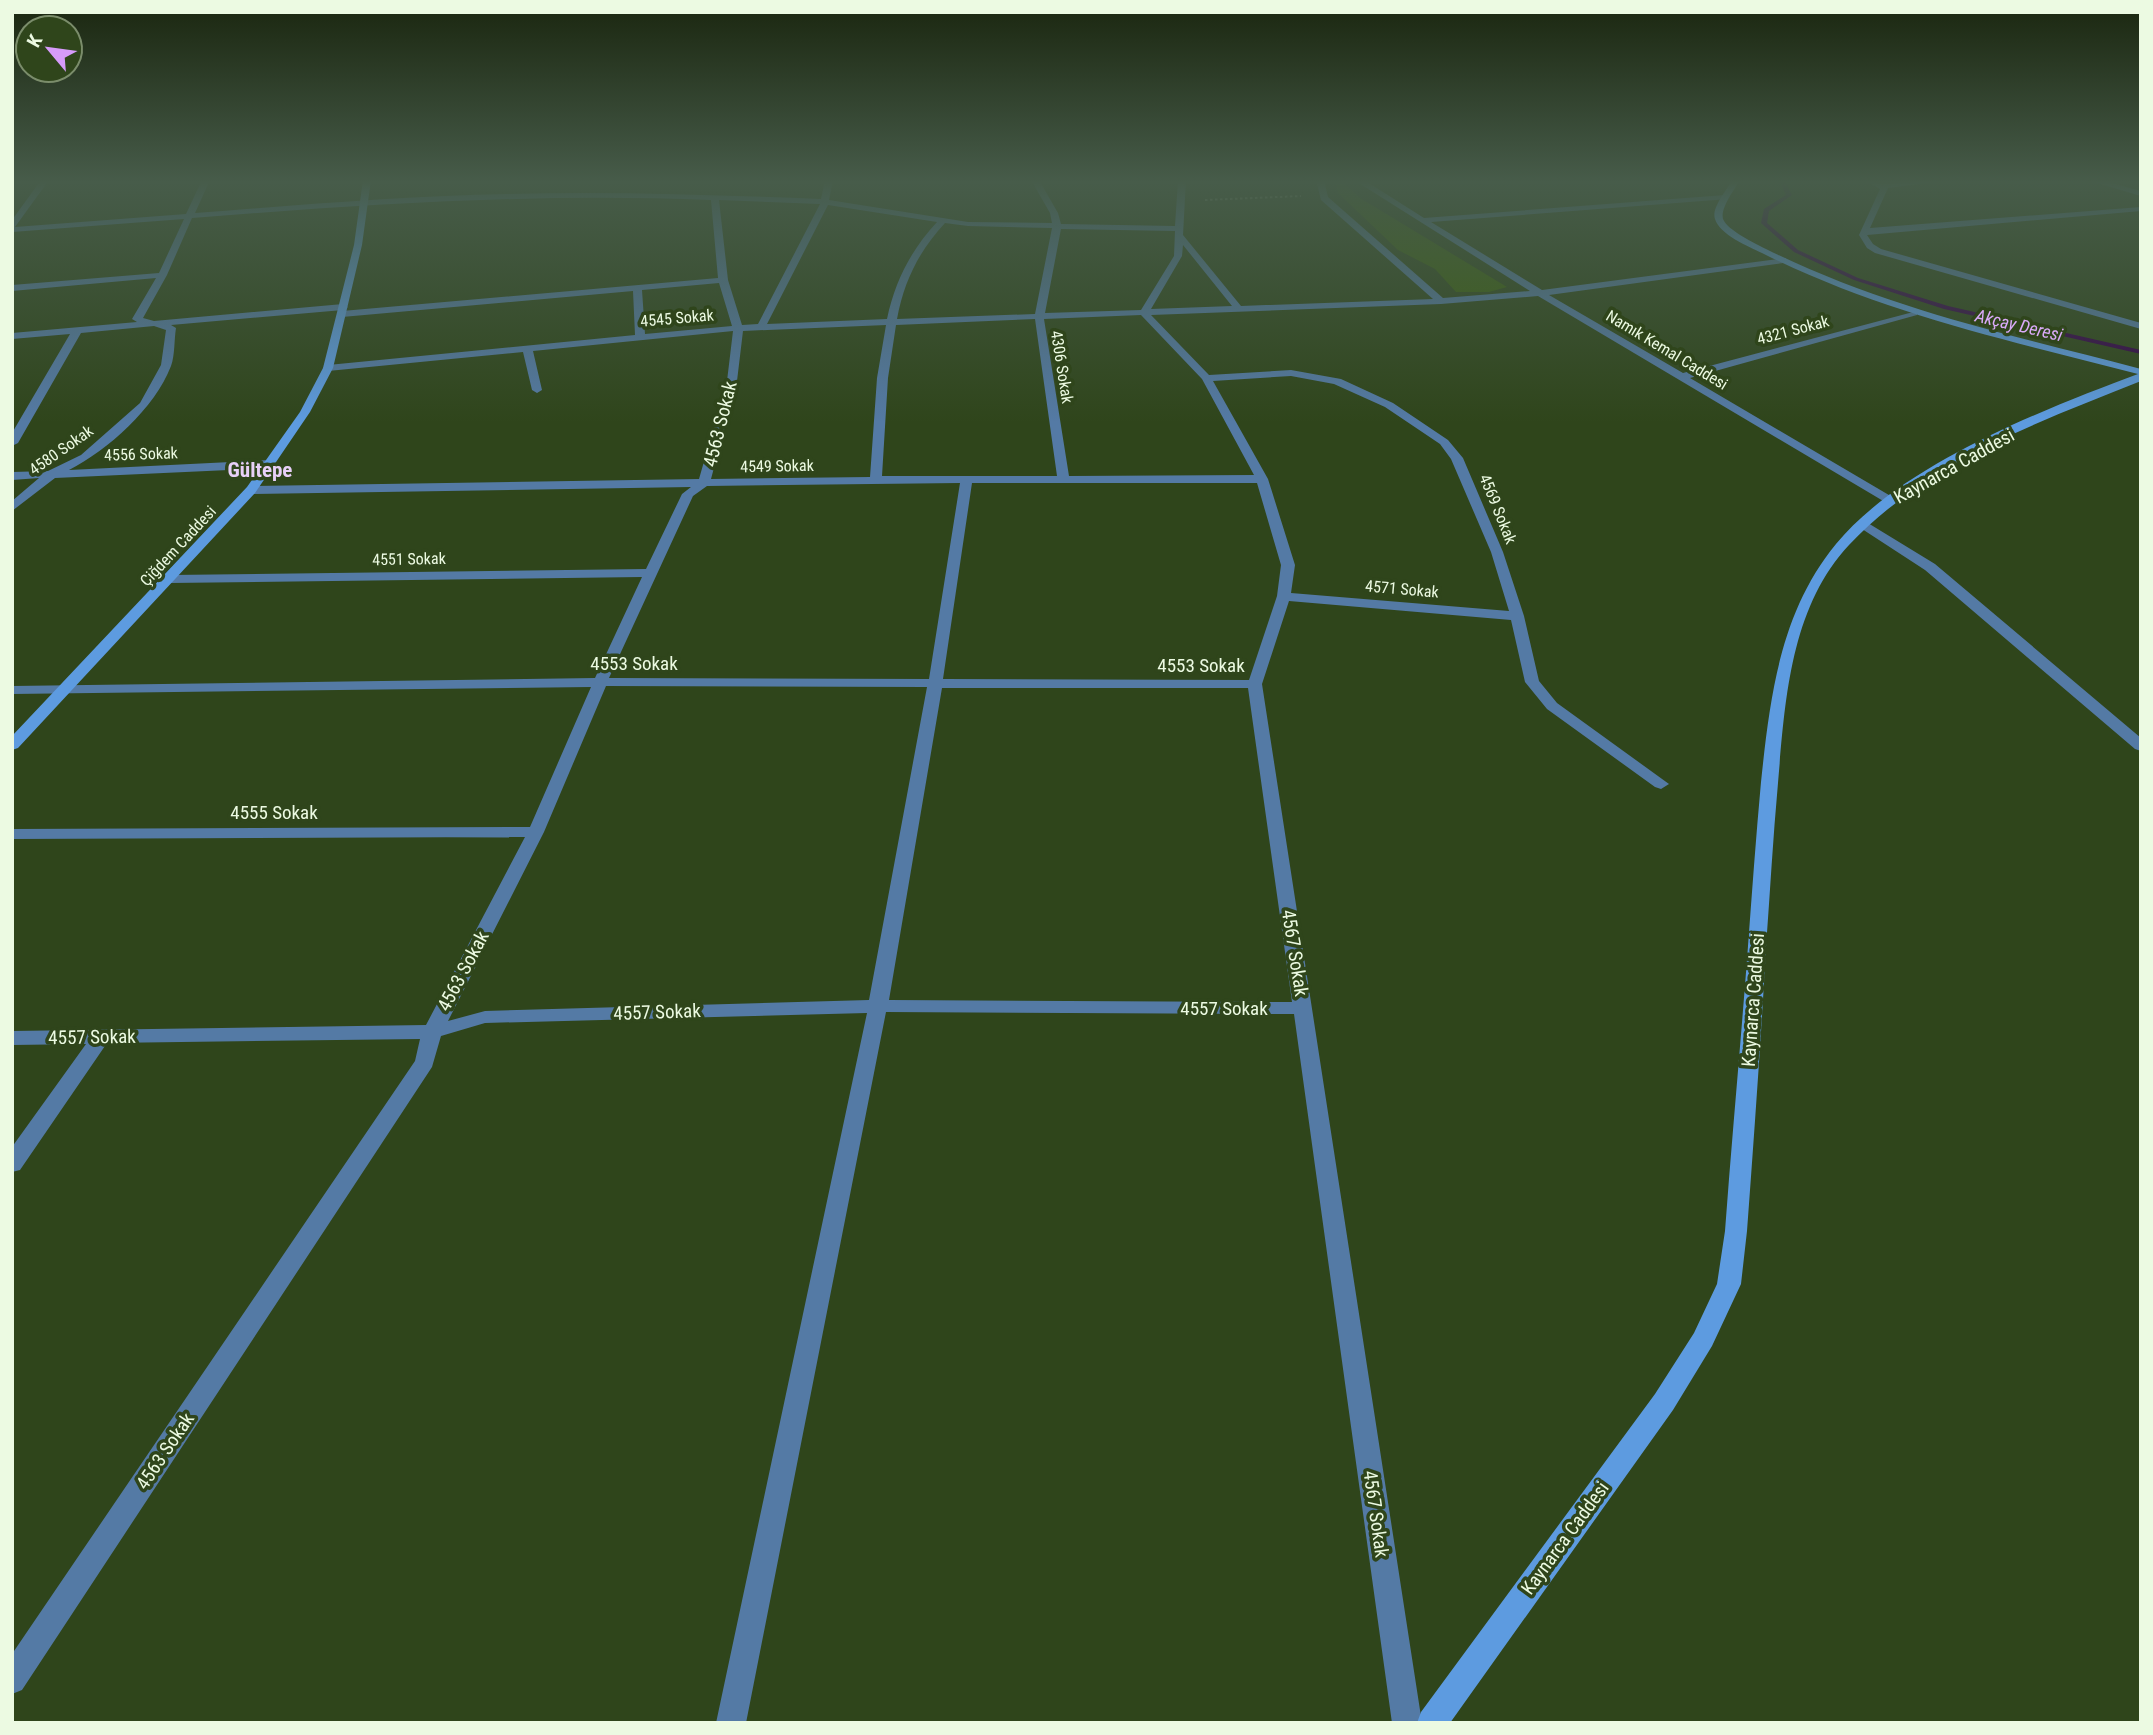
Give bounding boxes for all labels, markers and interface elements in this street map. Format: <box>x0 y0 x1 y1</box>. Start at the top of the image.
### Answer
north arrow <box>14 14 84 84</box>
text: K <box>22 30 47 51</box>
street label: 4545 Sokak <box>639 305 715 331</box>
water label: Akçay Deresi <box>1972 305 2066 345</box>
street label: Namık Kemal Caddesi <box>1603 306 1731 394</box>
street label: 4321 Sokak <box>1755 311 1832 349</box>
street label: 4306 Sokak <box>1047 329 1077 406</box>
street label: 4563 Sokak <box>698 378 742 469</box>
street label: 4580 Sokak <box>25 421 97 479</box>
street label: Kaynarca Caddesi <box>1890 423 2018 509</box>
street label: 4556 Sokak <box>104 443 179 465</box>
street label: 4549 Sokak <box>740 456 815 476</box>
district label: Gültepe <box>228 458 292 482</box>
street label: 4569 Sokak <box>1475 471 1521 547</box>
street label: Çiğdem Caddesi <box>136 502 220 590</box>
street label: 4551 Sokak <box>372 549 447 569</box>
street label: 4571 Sokak <box>1364 576 1440 602</box>
street label: 4553 Sokak <box>590 652 678 675</box>
street label: 4553 Sokak <box>1157 654 1245 677</box>
street label: 4555 Sokak <box>230 801 318 824</box>
street label: 4567 Sokak <box>1277 908 1313 998</box>
street label: 4563 Sokak <box>432 927 494 1015</box>
street label: Kaynarca Caddesi <box>1737 932 1769 1068</box>
street label: 4557 Sokak <box>1180 997 1268 1020</box>
street label: 4557 Sokak <box>613 999 702 1025</box>
street label: 4557 Sokak <box>48 1025 136 1049</box>
street label: 4563 Sokak <box>131 1408 199 1494</box>
street label: 4567 Sokak <box>1359 1469 1394 1559</box>
street label: Kaynarca Caddesi <box>1516 1477 1614 1599</box>

